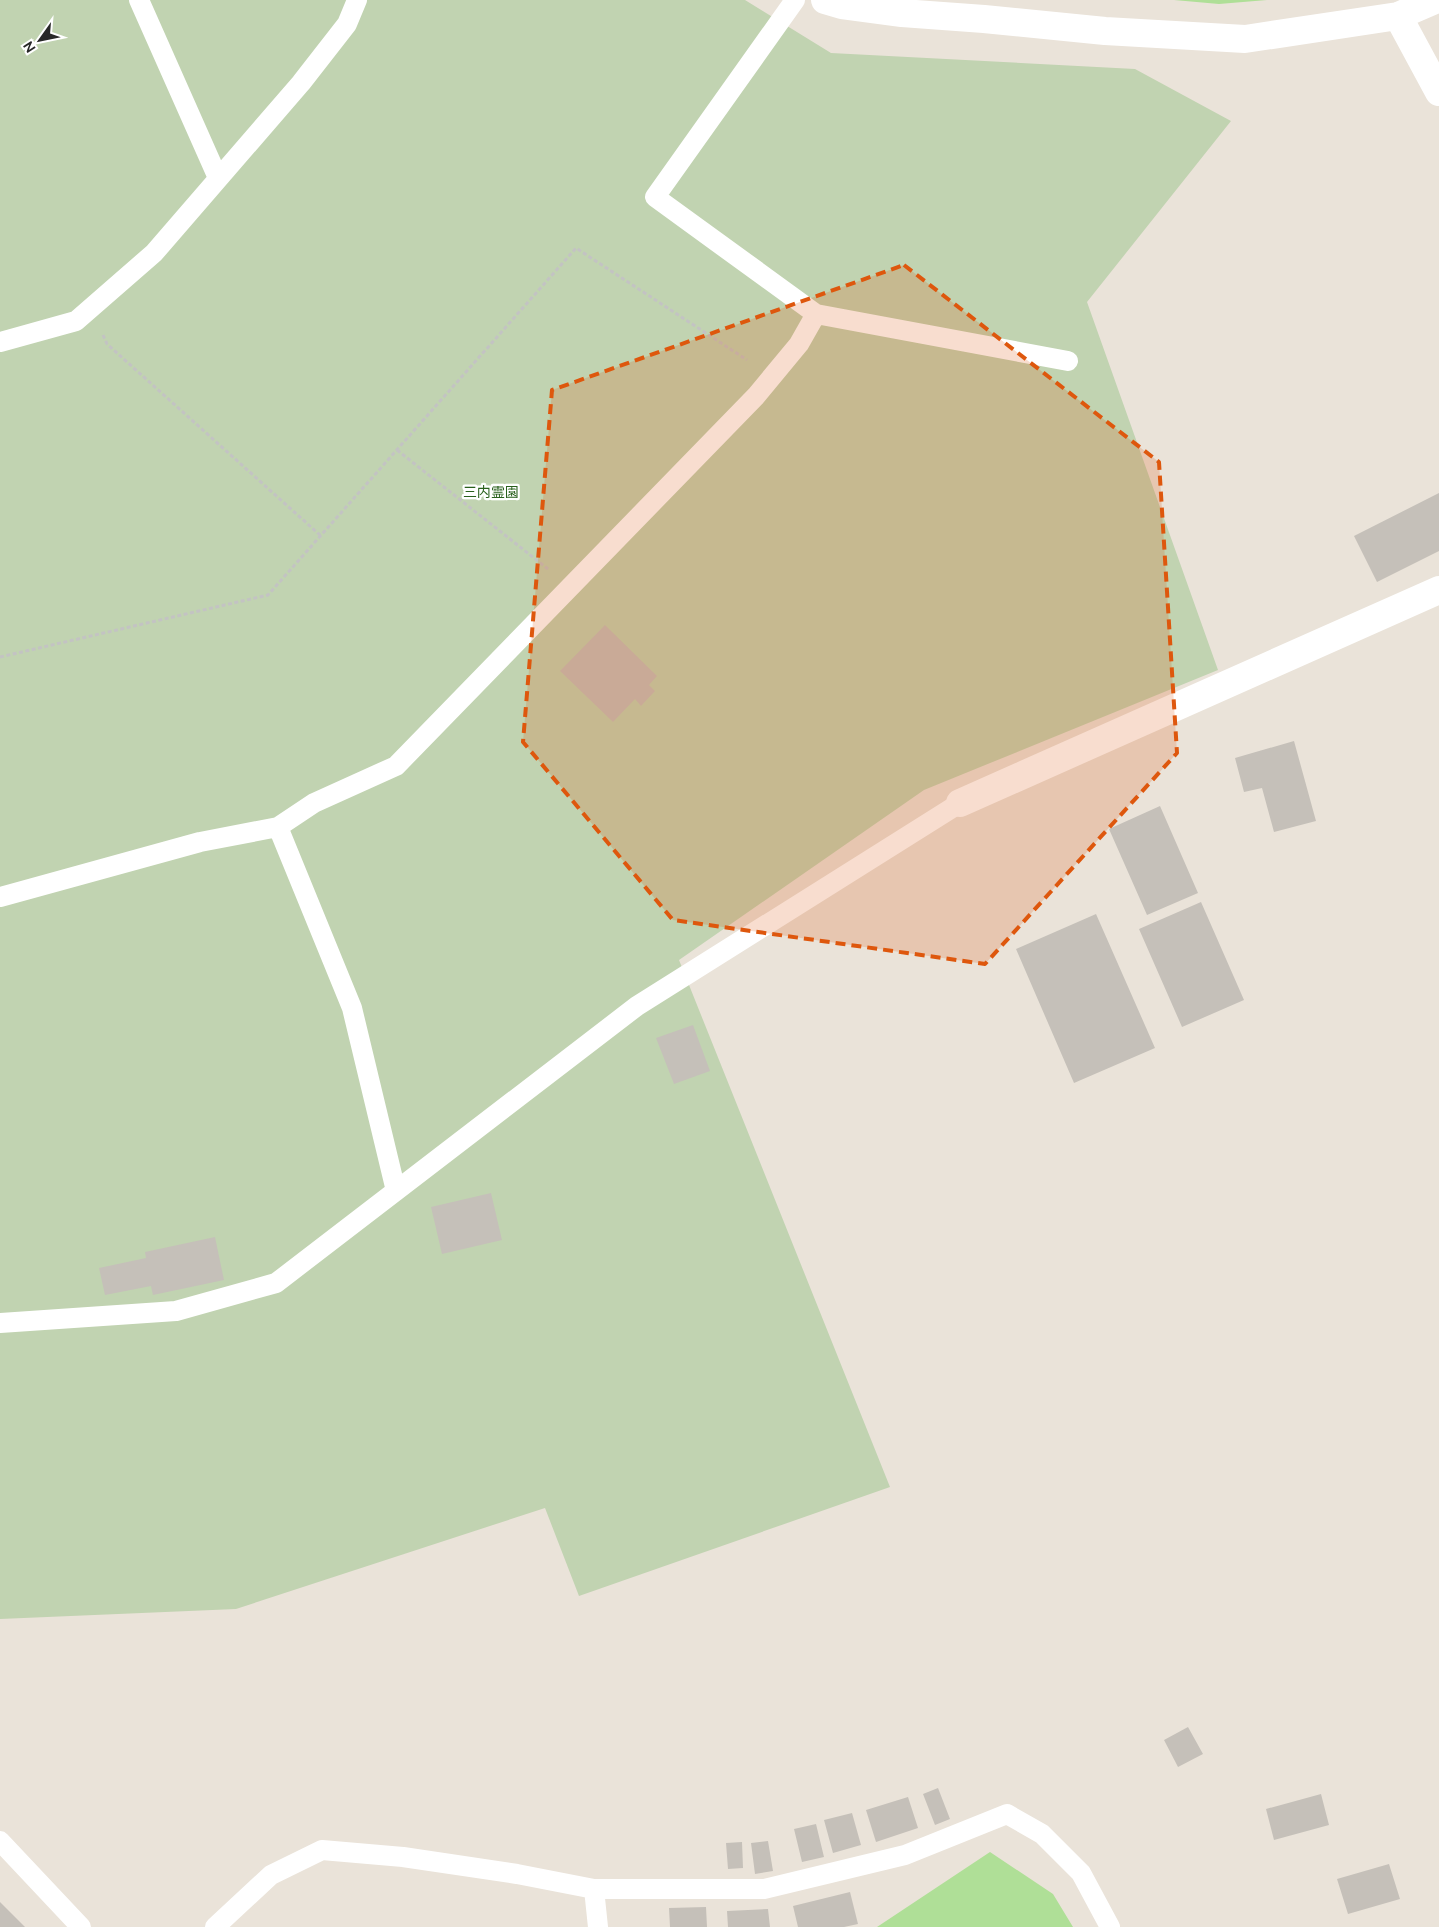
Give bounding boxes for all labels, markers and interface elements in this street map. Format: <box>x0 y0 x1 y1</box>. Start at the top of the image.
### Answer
north arrow <box>15 15 65 65</box>
text: N <box>20 38 39 56</box>
park label: 三内霊園 <box>463 484 519 500</box>

